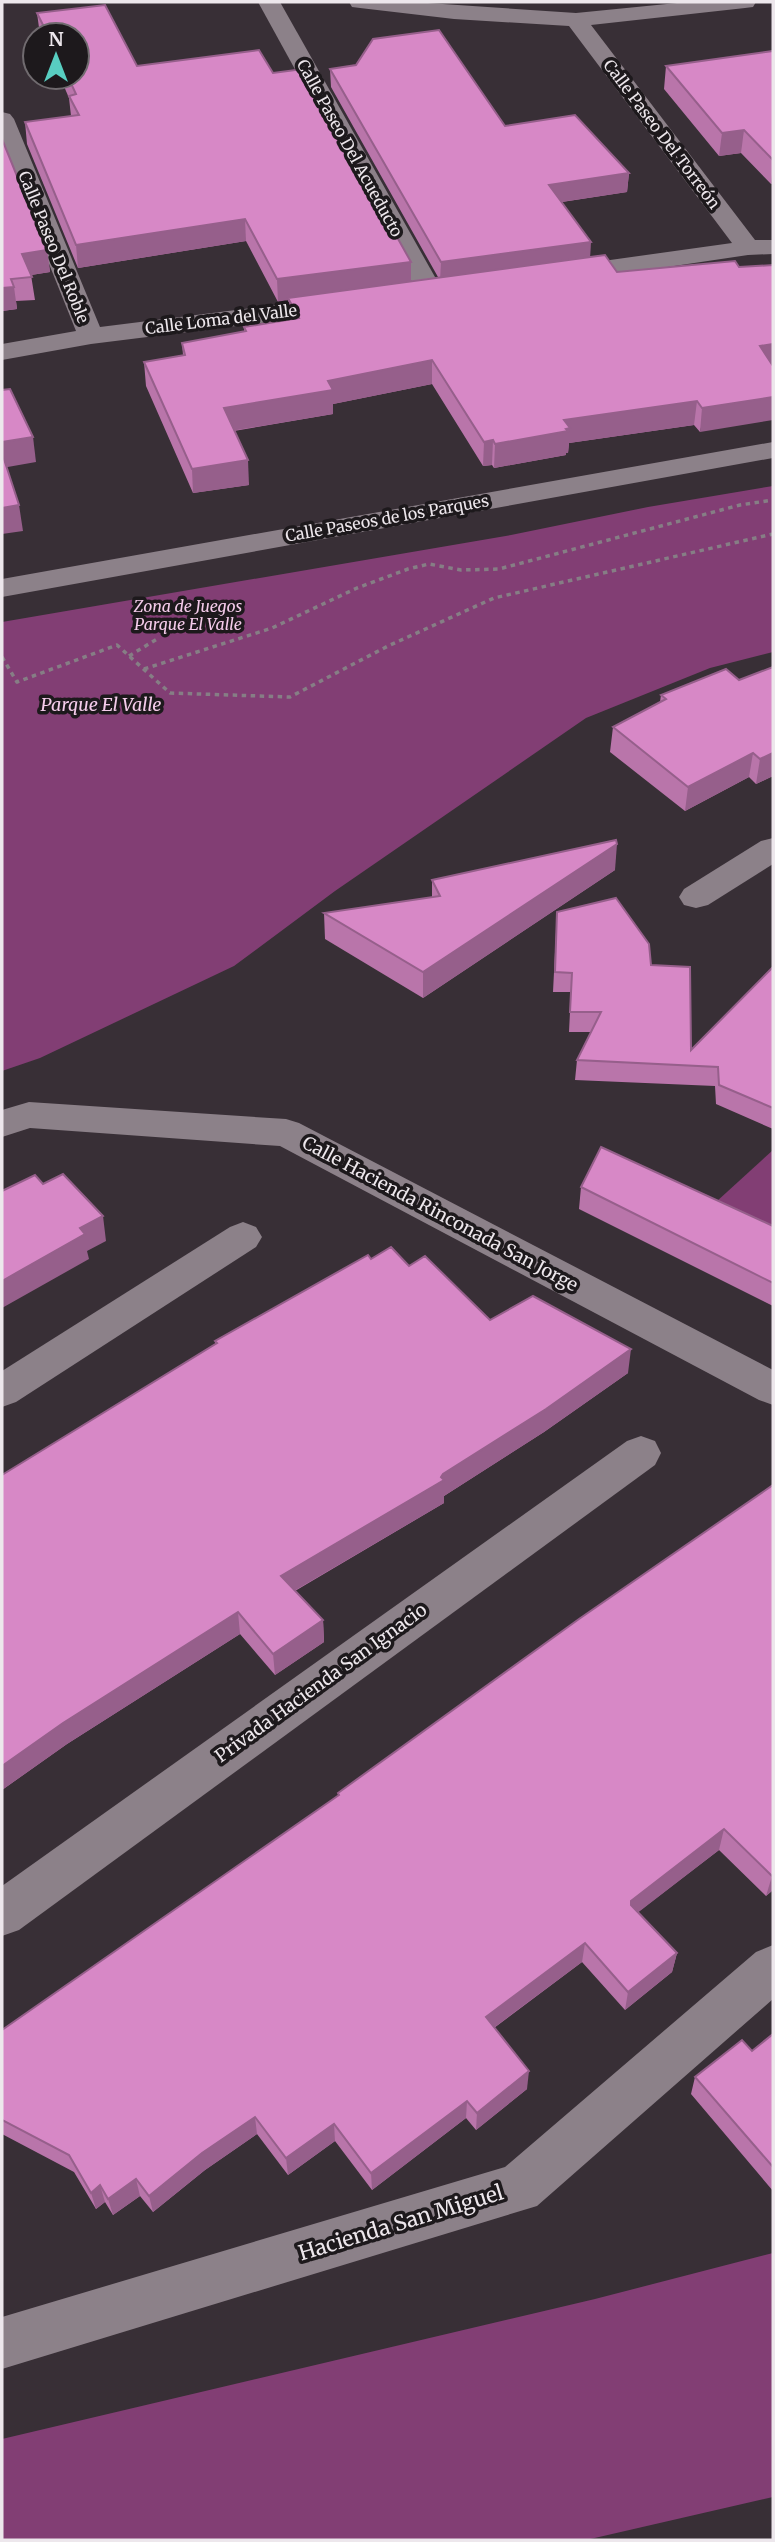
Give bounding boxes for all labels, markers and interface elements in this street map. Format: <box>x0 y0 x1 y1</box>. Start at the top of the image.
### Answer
north arrow <box>21 21 91 91</box>
text: N <box>48 27 64 51</box>
street label: Calle Paseo Del Torreón <box>599 55 725 213</box>
street label: Calle Paseo Del Acueducto <box>293 56 407 240</box>
street label: Calle Paseo Del Roble <box>14 168 94 326</box>
street label: Calle Loma del Valle <box>144 300 298 338</box>
street label: Calle Paseos de los Parques <box>284 490 490 546</box>
park label: Zona de Juegos Parque El Valle <box>133 596 242 634</box>
park label: Parque El Valle <box>40 693 162 716</box>
street label: Calle Hacienda Rinconada San Jorge <box>298 1131 582 1296</box>
street label: Privada Hacienda San Ignacio <box>210 1598 431 1767</box>
street label: Hacienda San Miguel <box>295 2178 507 2267</box>

